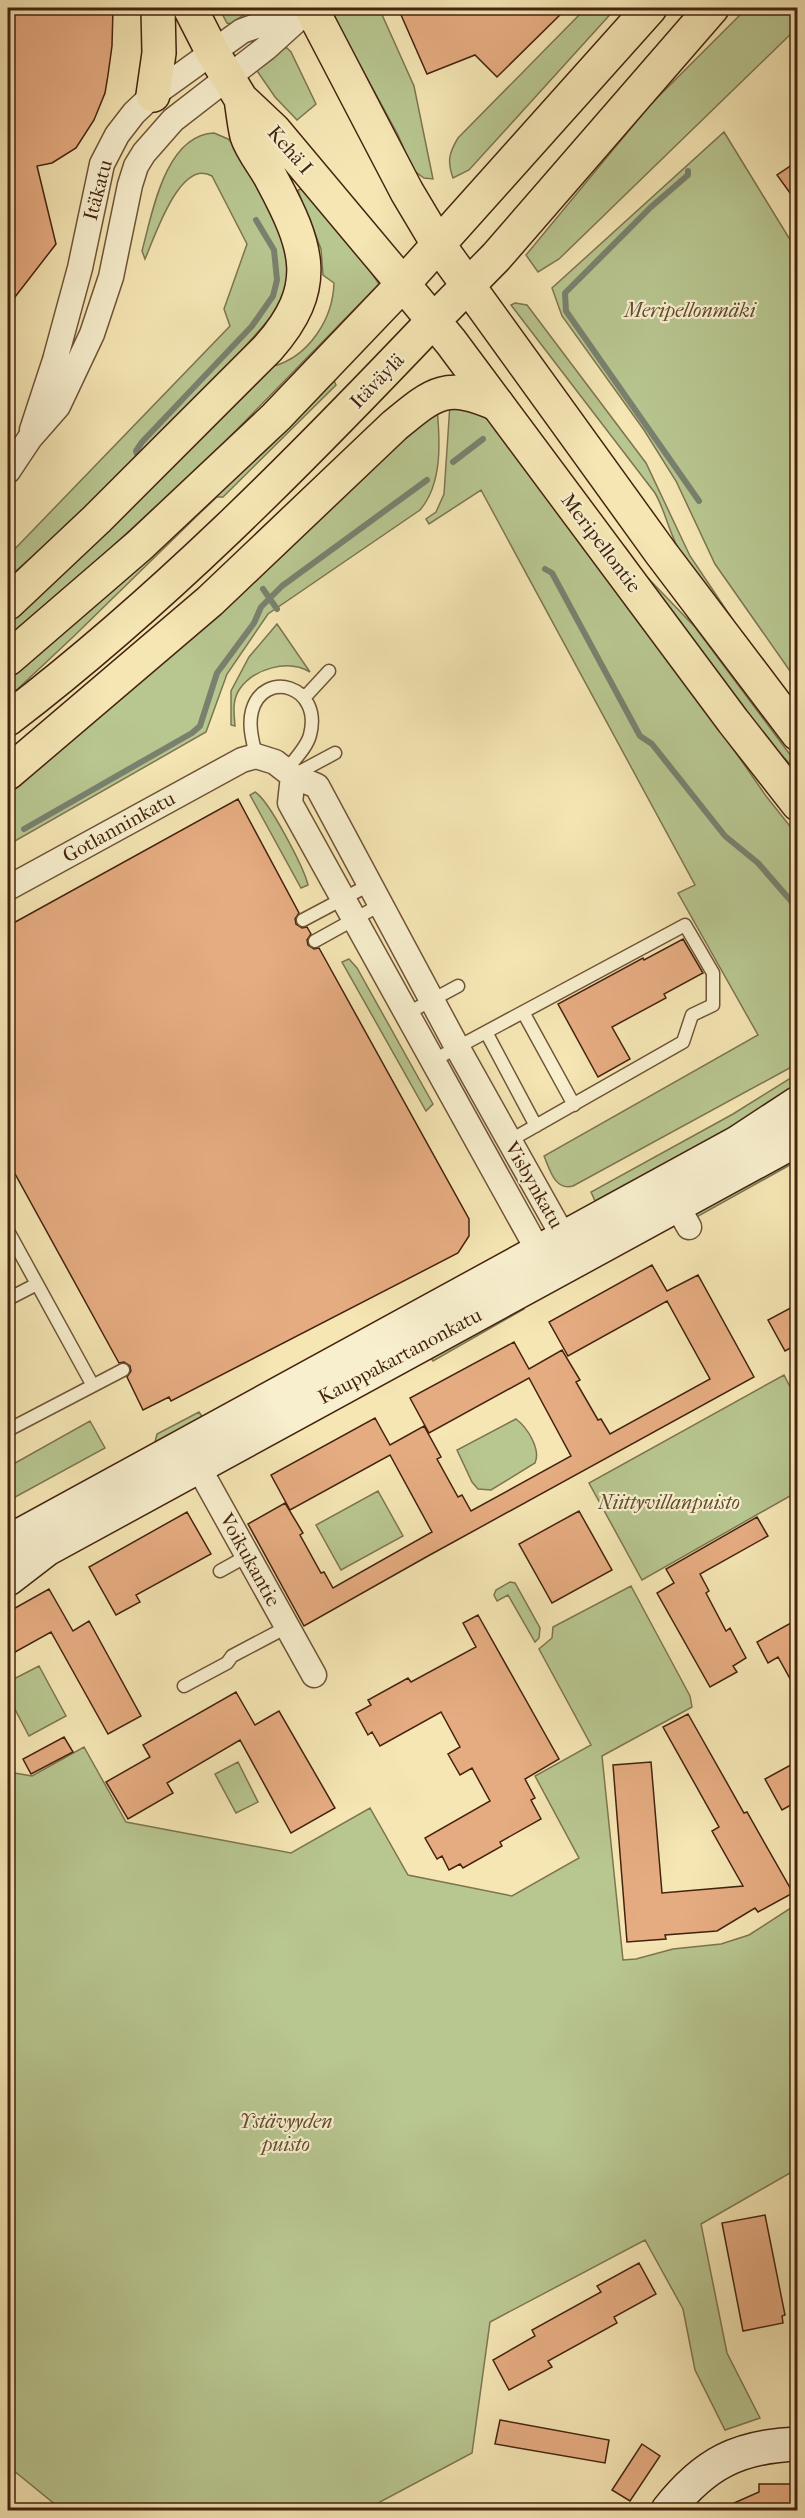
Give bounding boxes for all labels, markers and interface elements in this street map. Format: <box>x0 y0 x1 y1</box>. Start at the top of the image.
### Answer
street label: Kehä I <box>263 121 317 179</box>
street label: Itäkatu <box>79 156 117 223</box>
park label: Meripellonmäki <box>623 299 757 322</box>
street label: Itäväylä <box>345 348 409 413</box>
street label: Meripellontie <box>556 489 646 597</box>
street label: Gotlanninkatu <box>59 786 180 867</box>
street label: Visbynkatu <box>499 1137 568 1233</box>
street label: Kauppakartanonkatu <box>314 1303 486 1409</box>
park label: Niittyvillanpuisto <box>597 1491 740 1514</box>
street label: Voikukantie <box>214 1508 285 1611</box>
park label: Ystävyyden puisto <box>240 2110 332 2156</box>

